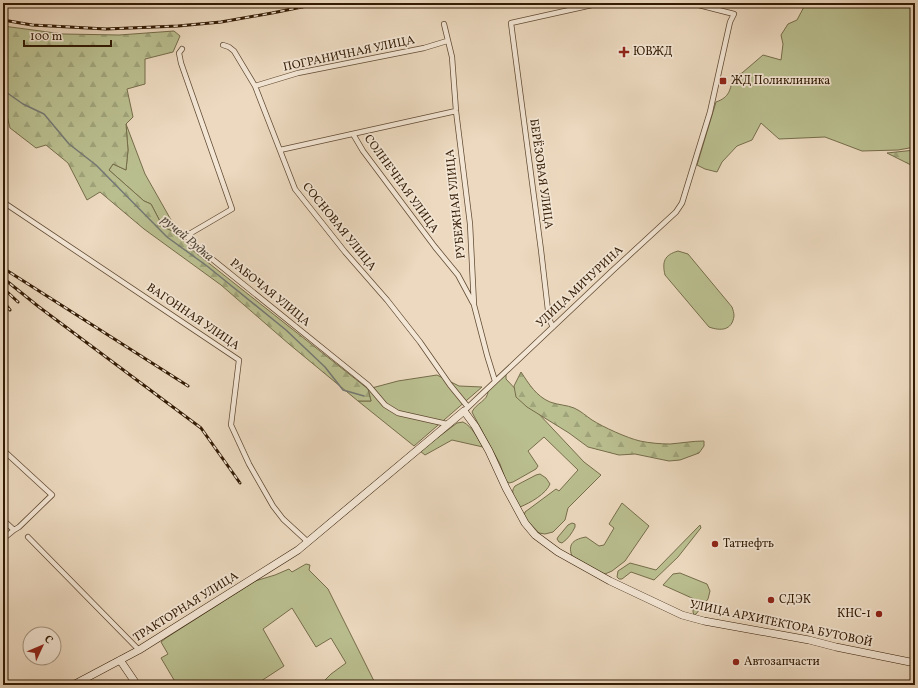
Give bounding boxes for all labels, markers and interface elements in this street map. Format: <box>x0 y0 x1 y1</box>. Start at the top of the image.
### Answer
scale bar <box>24 22 111 48</box>
text: 100 m <box>30 29 63 45</box>
street label: ПОГРАНИЧНАЯ УЛИЦА <box>282 32 417 76</box>
place label: ЮВЖД <box>633 44 673 60</box>
marker: ЮВЖД <box>618 46 630 58</box>
place label: ЖД Поликлиника <box>731 73 830 89</box>
marker: ЖД Поликлиника <box>718 76 728 86</box>
street label: БЕРЁЗОВАЯ УЛИЦА <box>525 117 558 231</box>
street label: СОЛНЕЧНАЯ УЛИЦА <box>360 132 442 237</box>
street label: РУБЕЖНАЯ УЛИЦА <box>442 148 470 260</box>
street label: СОСНОВАЯ УЛИЦА <box>298 180 380 275</box>
water label: ручей Рудка <box>157 212 217 266</box>
street label: УЛИЦА МИЧУРИНА <box>533 242 627 331</box>
street label: РАБОЧАЯ УЛИЦА <box>226 256 314 331</box>
street label: ВАГОННАЯ УЛИЦА <box>143 280 243 354</box>
place label: Татнефть <box>723 536 774 552</box>
marker: Татнефть <box>710 539 720 549</box>
street label: ТРАКТОРНАЯ УЛИЦА <box>130 568 242 646</box>
place label: СДЭК <box>779 592 811 608</box>
marker: СДЭК <box>766 595 776 605</box>
street label: УЛИЦА АРХИТЕКТОРА БУТОВОЙ <box>688 596 874 651</box>
place label: КНС-1 <box>837 606 871 622</box>
marker: КНС-1 <box>874 609 884 619</box>
north arrow <box>22 626 62 666</box>
text: С <box>40 632 56 648</box>
place label: Автозапчасти <box>744 654 820 670</box>
marker: Автозапчасти <box>731 657 741 667</box>

